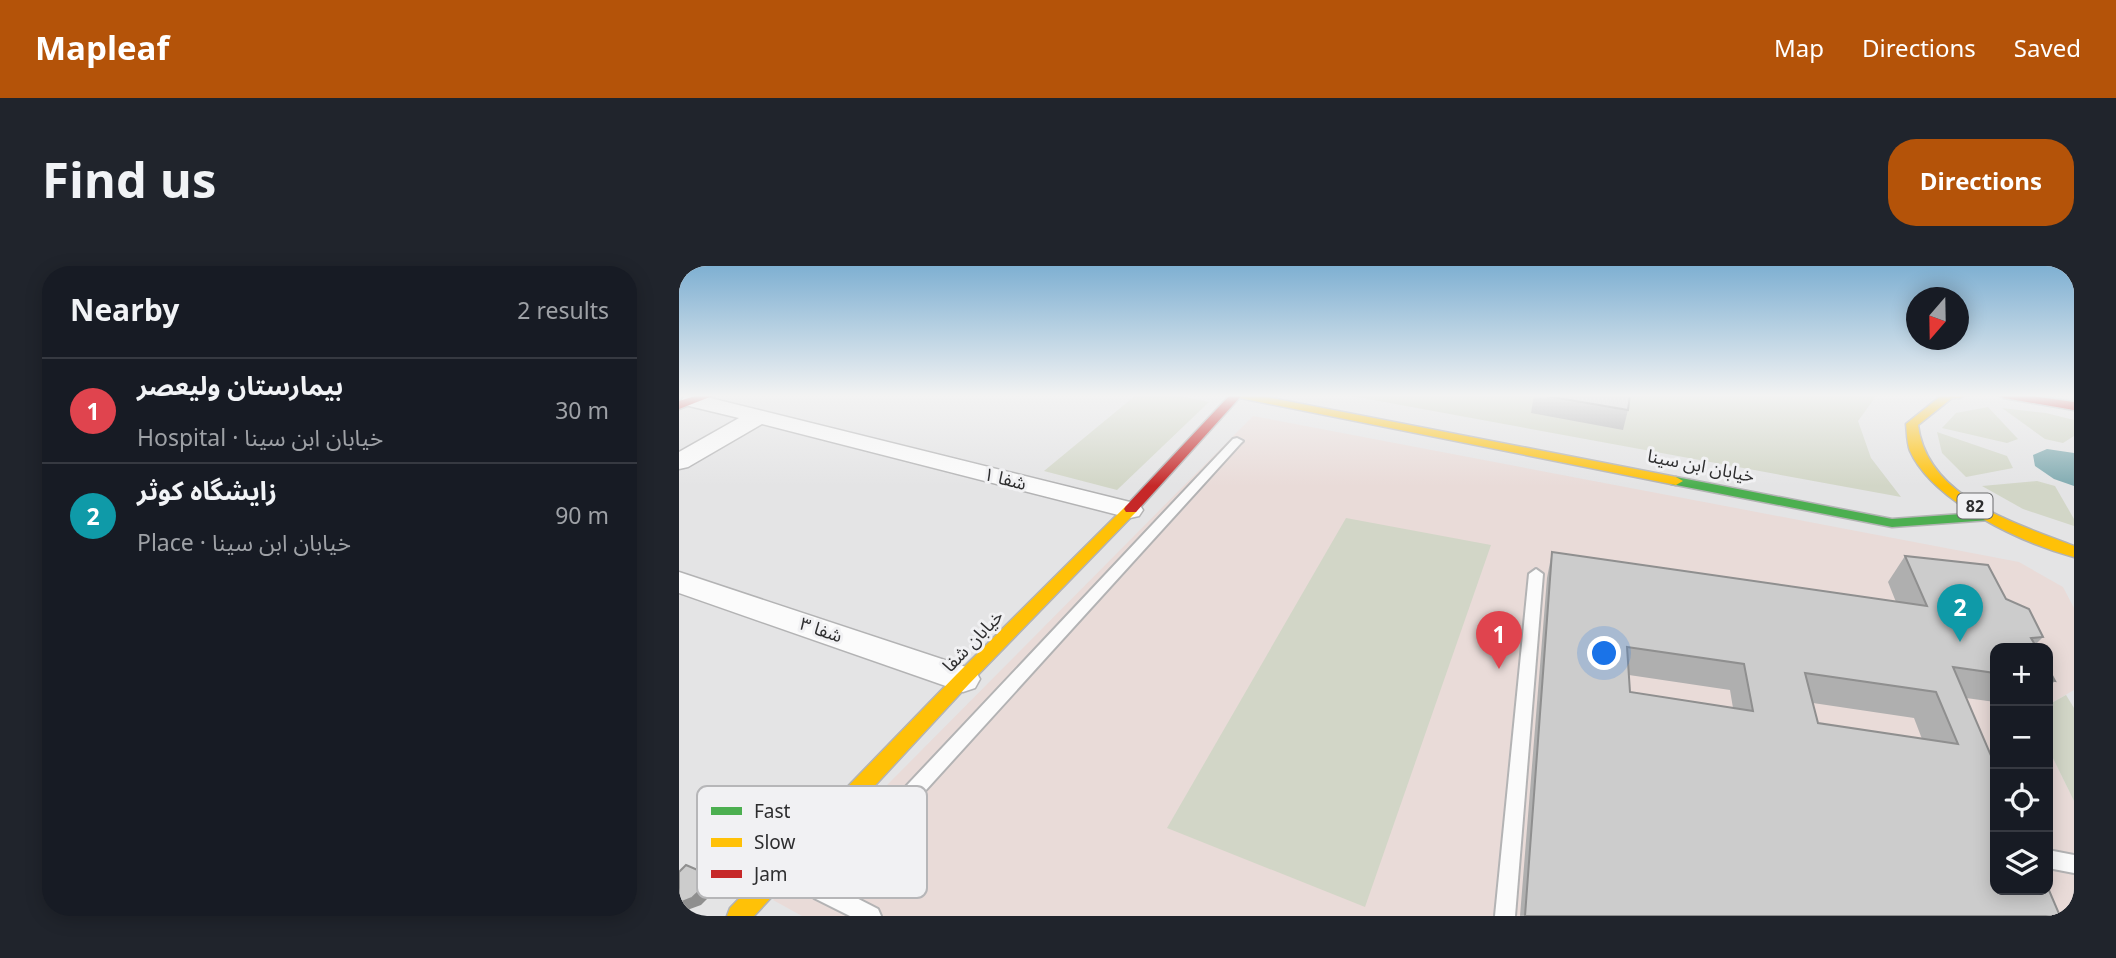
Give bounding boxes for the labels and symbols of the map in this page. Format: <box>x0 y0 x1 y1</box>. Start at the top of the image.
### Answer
north arrow <box>1906 287 1969 350</box>
street label: خیابان ابن سینا <box>1644 437 1758 495</box>
street label: شفا ۱ <box>979 455 1031 503</box>
road number: 82 <box>1957 494 1993 518</box>
pin: 2 <box>1937 584 1983 642</box>
street label: خیابان شفا <box>932 600 1014 682</box>
street label: شفا ۳ <box>794 605 848 655</box>
pin: 1 <box>1476 611 1522 669</box>
your location <box>1587 636 1621 670</box>
legend <box>697 786 927 898</box>
text: Fast <box>754 792 791 832</box>
text: Slow <box>754 823 795 863</box>
text: Jam <box>752 855 788 895</box>

